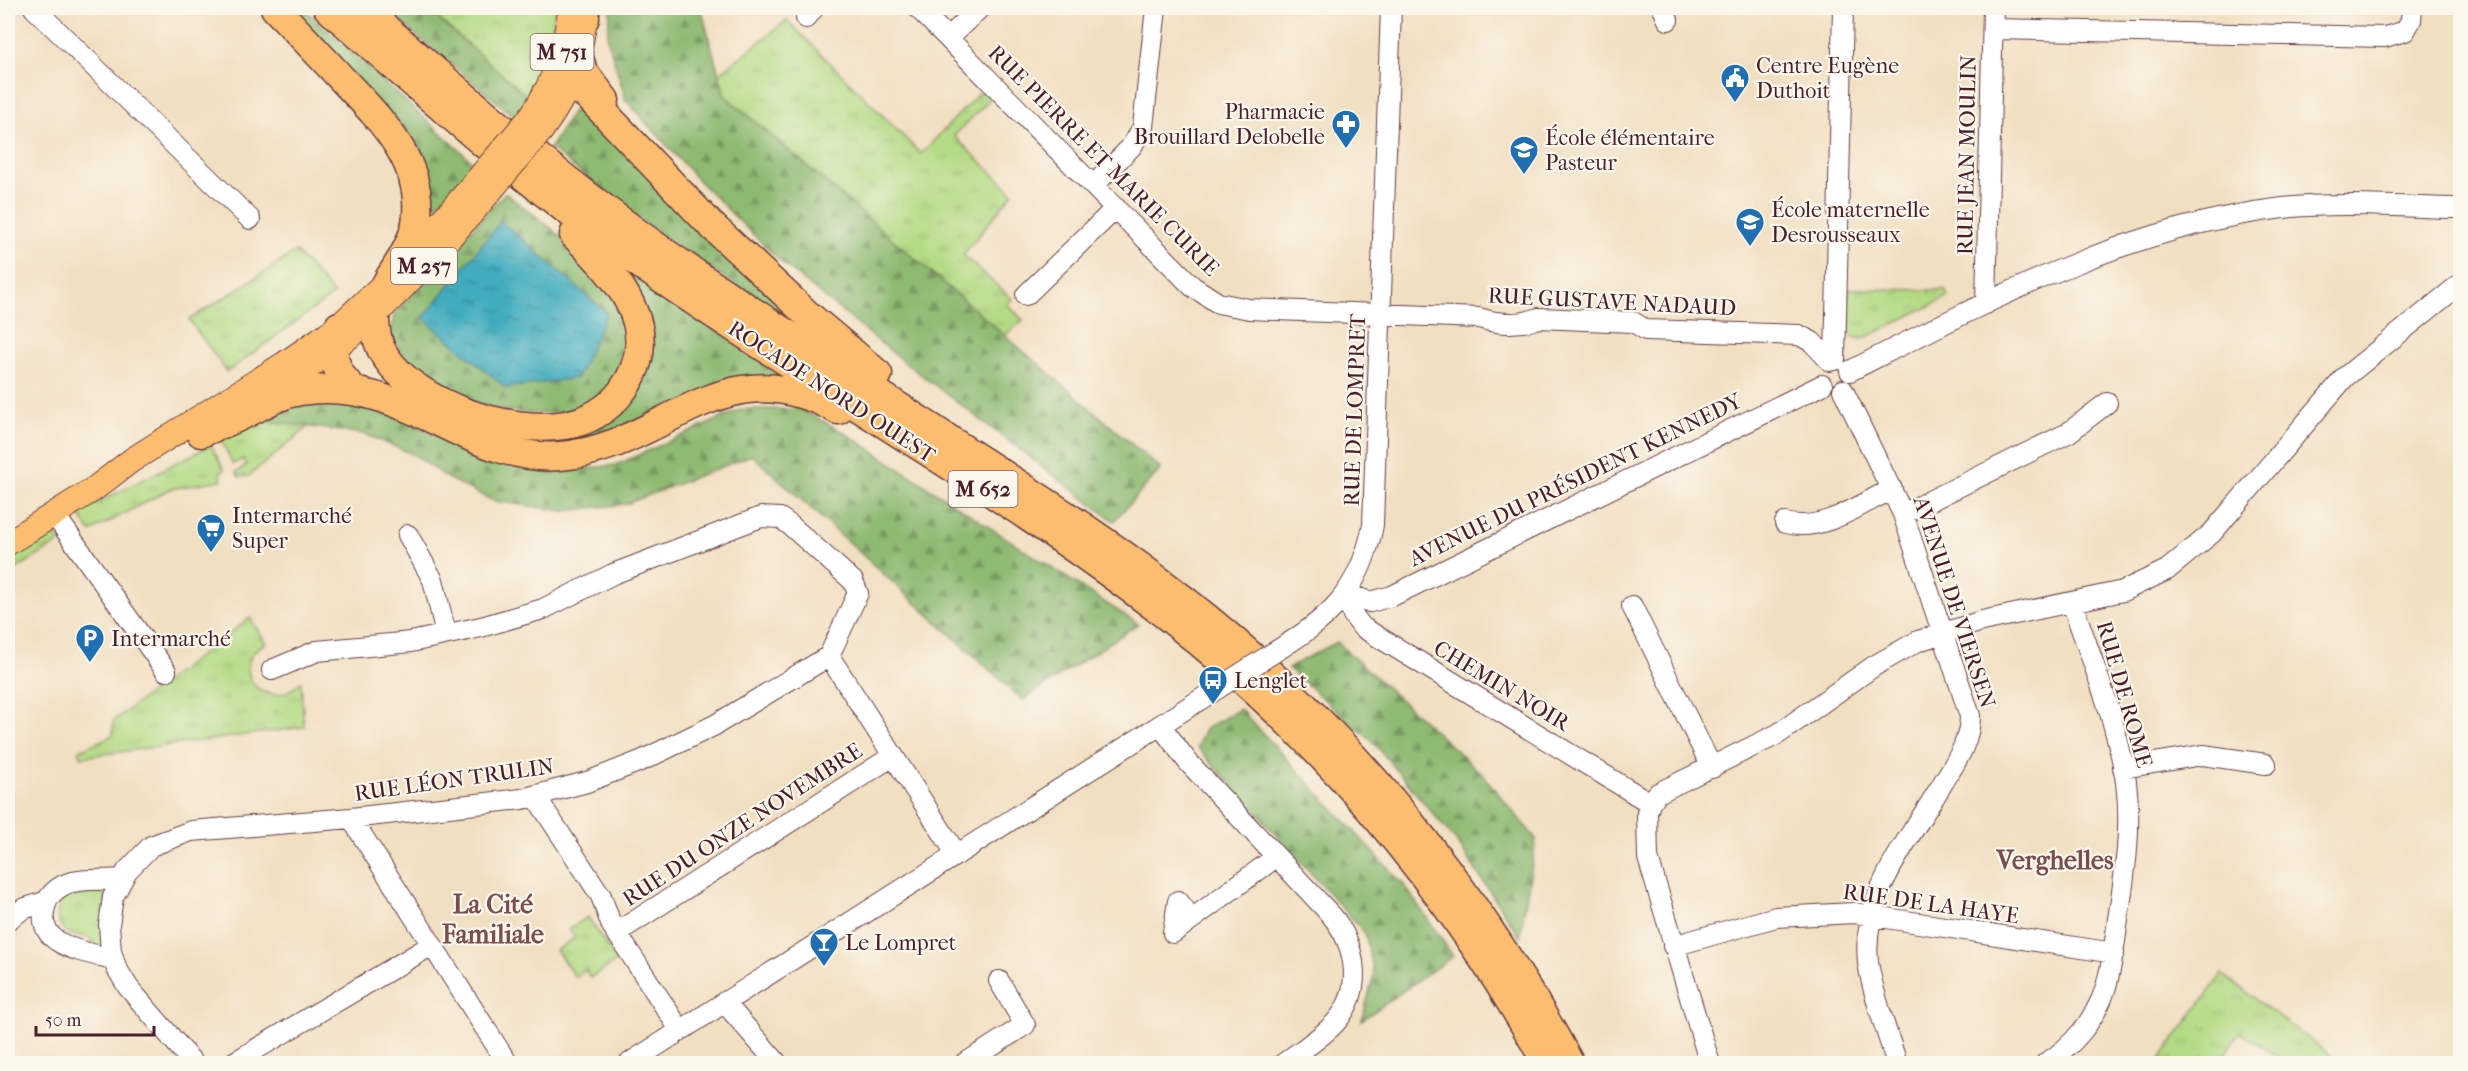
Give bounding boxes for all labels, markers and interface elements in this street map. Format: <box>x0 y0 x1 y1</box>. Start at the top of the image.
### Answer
road number: M 751 <box>530 34 594 70</box>
street label: RUE PIERRE ET MARIE CURIE <box>983 40 1224 281</box>
place label: Centre Eugène Duthoit <box>1756 53 1899 104</box>
street label: RUE JEAN MOULIN <box>1952 54 1982 255</box>
public building icon: Centre Eugène Duthoit <box>1719 62 1751 104</box>
place label: Pharmacie Brouillard Delobelle <box>1134 99 1325 150</box>
pharmacy icon: Pharmacie Brouillard Delobelle <box>1330 108 1362 150</box>
place label: École élémentaire Pasteur <box>1545 124 1715 176</box>
school or university icon: École élémentaire Pasteur <box>1508 134 1540 176</box>
place label: École maternelle Desrousseaux <box>1771 196 1930 248</box>
school or university icon: École maternelle Desrousseaux <box>1734 206 1766 248</box>
road number: M 257 <box>391 248 457 284</box>
street label: RUE GUSTAVE NADAUD <box>1487 283 1737 321</box>
street label: RUE DE LOMPRET <box>1339 312 1371 507</box>
street label: ROCADE NORD OUEST <box>723 315 941 469</box>
street label: AVENUE DU PRÉSIDENT KENNEDY <box>1403 386 1747 573</box>
road number: M 652 <box>948 471 1018 507</box>
street label: AVENUE DE VIERSEN <box>1907 492 2001 712</box>
place label: Intermarché Super <box>232 503 352 554</box>
supermarket icon: Intermarché Super <box>195 512 227 554</box>
street label: RUE DE ROME <box>2091 618 2157 770</box>
parking icon: Intermarché <box>74 622 106 664</box>
place label: Intermarché <box>111 626 231 652</box>
street label: CHEMIN NOIR <box>1429 635 1575 737</box>
bus stop icon: Lenglet <box>1197 664 1229 706</box>
place label: Lenglet <box>1234 668 1308 694</box>
street label: RUE DU ONZE NOVEMBRE <box>618 738 867 912</box>
street label: RUE LÉON TRULIN <box>353 752 556 807</box>
district label: Verghelles <box>1995 845 2114 876</box>
street label: RUE DE LA HAYE <box>1841 879 2020 929</box>
district label: La Cité Familiale <box>441 889 544 950</box>
bar icon: Le Lompret <box>808 926 840 968</box>
place label: Le Lompret <box>845 930 957 956</box>
scale bar <box>36 999 154 1037</box>
text: 50 m <box>45 1010 82 1031</box>

